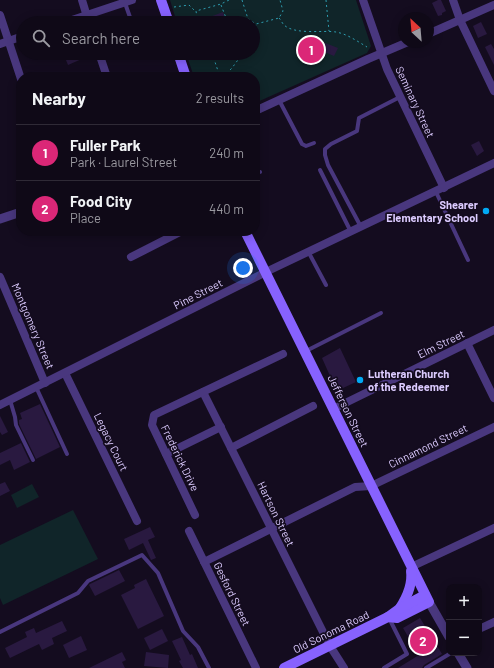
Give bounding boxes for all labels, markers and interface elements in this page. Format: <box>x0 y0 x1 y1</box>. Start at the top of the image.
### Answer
north arrow <box>398 12 434 48</box>
search box <box>16 16 260 60</box>
icon: search <box>30 27 52 49</box>
text: Search here <box>62 29 140 47</box>
pin: 1 <box>298 35 324 65</box>
street label: Seminary Street <box>393 64 438 140</box>
text: Nearby <box>32 88 86 108</box>
text: 2 results <box>196 90 244 106</box>
text: Fuller Park <box>70 136 141 154</box>
text: 1 <box>43 145 47 161</box>
text: 240 m <box>209 145 244 161</box>
text: Park · Laurel Street <box>70 154 177 170</box>
text: Food City <box>70 192 132 210</box>
place label: Shearer Elementary School <box>386 198 479 224</box>
text: 2 <box>41 201 49 217</box>
text: 440 m <box>209 201 244 217</box>
marker: Shearer Elementary School <box>481 206 491 216</box>
text: Place <box>70 210 101 226</box>
your location <box>233 258 253 278</box>
street label: Pine Street <box>171 276 224 311</box>
street label: Montgomery Street <box>9 281 57 371</box>
street label: Elm Street <box>415 327 466 360</box>
place label: Lutheran Church of the Redeemer <box>368 367 450 393</box>
street label: Jefferson Street <box>325 373 372 449</box>
marker: Lutheran Church of the Redeemer <box>355 375 365 385</box>
street label: Legacy Court <box>92 410 131 473</box>
street label: Cinnamond Street <box>386 421 469 470</box>
street label: Frederick Drive <box>159 422 202 493</box>
street label: Hartson Street <box>255 479 298 548</box>
street label: Gesford Street <box>211 560 253 628</box>
map controls <box>446 584 482 656</box>
button: + <box>446 584 482 620</box>
street label: Old Sonoma Road <box>291 607 371 656</box>
button: − <box>446 620 482 656</box>
pin: 2 <box>410 626 436 656</box>

